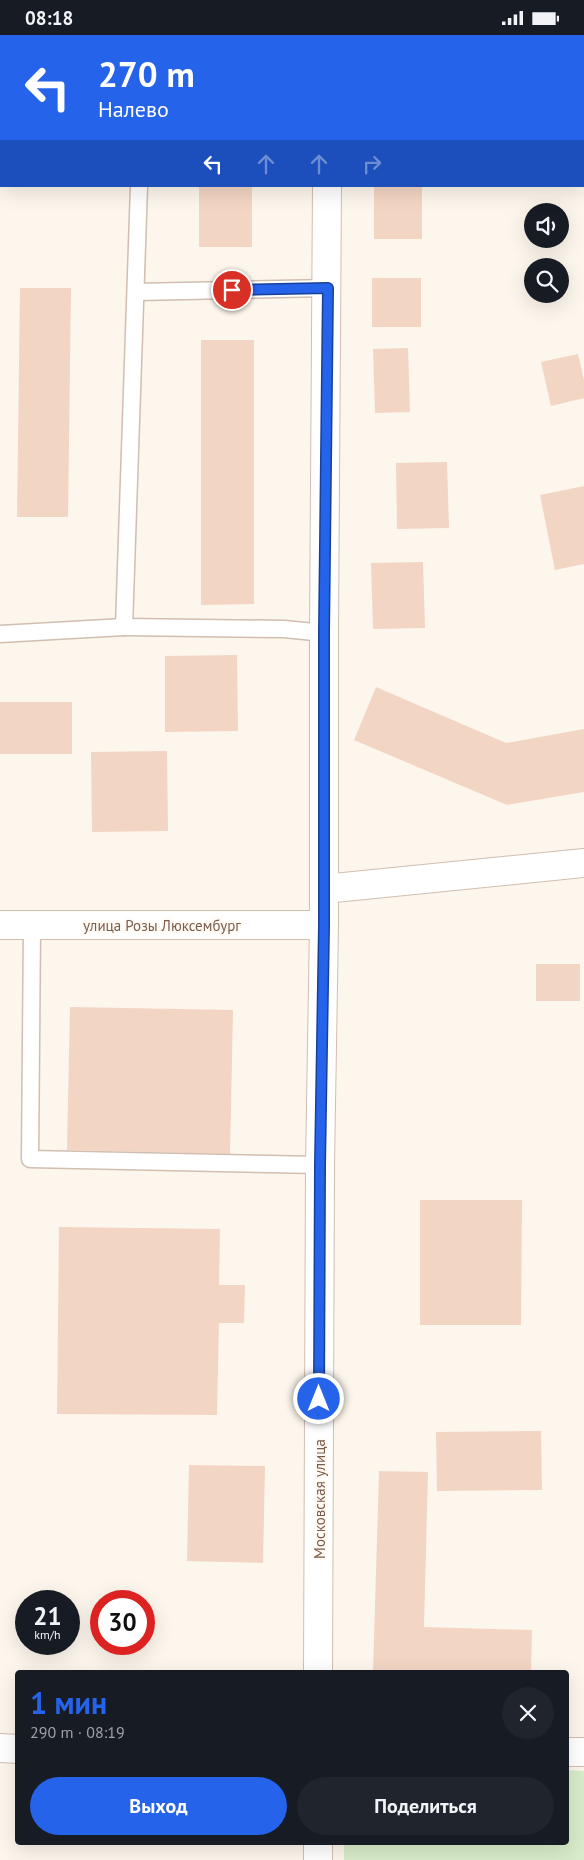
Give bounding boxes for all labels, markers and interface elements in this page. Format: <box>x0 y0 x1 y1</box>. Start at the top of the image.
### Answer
text: 08:18 <box>25 6 73 30</box>
text: 270 m <box>98 51 195 97</box>
icon: left <box>15 55 80 120</box>
text: Налево <box>98 95 169 123</box>
icon: left <box>199 150 227 178</box>
icon: ahead <box>252 150 280 178</box>
icon: ahead <box>305 150 333 178</box>
icon: right <box>358 150 386 178</box>
map controls <box>524 203 569 303</box>
button: sound <box>524 203 569 248</box>
button: search <box>524 258 569 303</box>
pin <box>211 269 253 311</box>
icon: arrive <box>218 276 246 304</box>
street label: улица Розы Люксембург <box>83 916 241 935</box>
position arrow <box>292 1372 344 1424</box>
street label: Московская улица <box>310 1439 329 1559</box>
speed limit sign: 30 <box>90 1590 155 1655</box>
text: 21 <box>33 1600 62 1632</box>
text: km/h <box>34 1627 61 1642</box>
text: 1 мин <box>30 1683 107 1722</box>
button: close <box>502 1687 554 1739</box>
text: 290 m · 08:19 <box>30 1722 125 1742</box>
button: Выход <box>30 1777 287 1835</box>
button: Поделиться <box>297 1777 554 1835</box>

